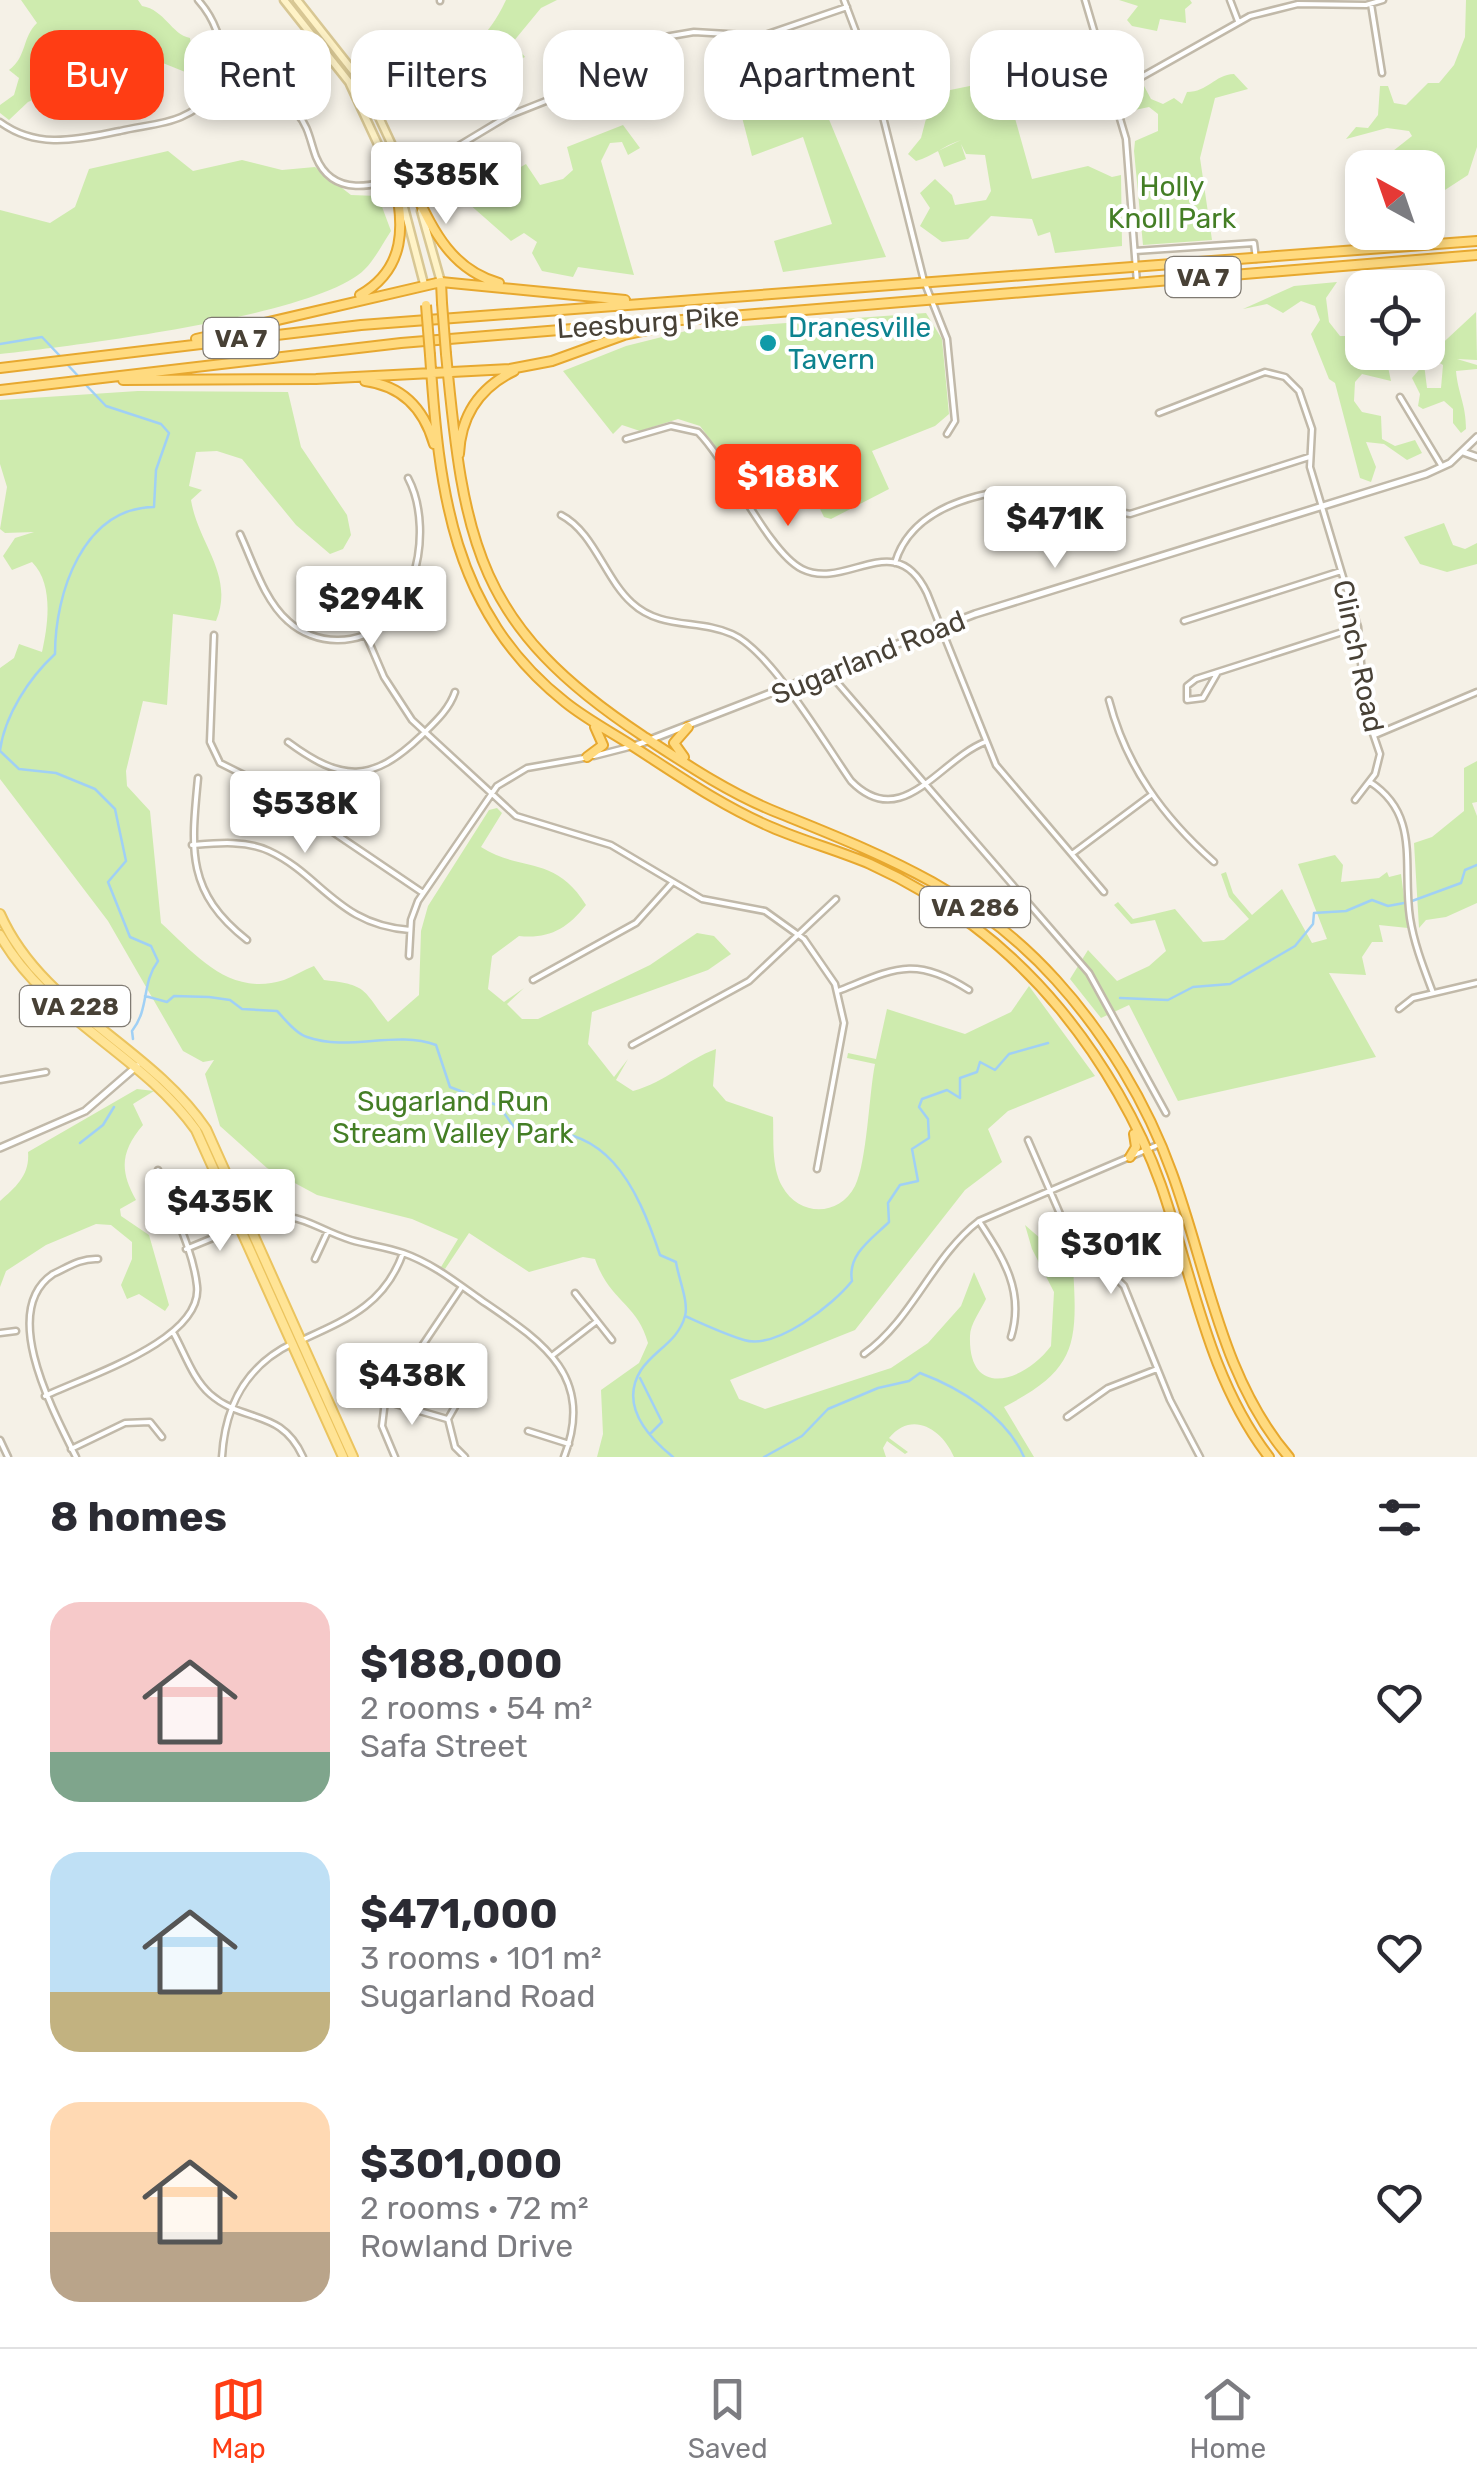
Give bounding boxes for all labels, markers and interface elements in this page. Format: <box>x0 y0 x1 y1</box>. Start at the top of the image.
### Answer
chip: Buy <box>30 30 164 120</box>
chip: Rent <box>184 30 331 120</box>
chip: Filters <box>351 30 523 120</box>
chip: New <box>543 30 684 120</box>
chip: Apartment <box>704 30 950 120</box>
chip: House <box>970 30 1144 120</box>
pin: $385K <box>376 142 516 227</box>
north arrow <box>1345 150 1445 250</box>
map controls <box>1345 150 1445 370</box>
text: $385K <box>393 155 499 193</box>
park label: Holly Knoll Park <box>1108 170 1237 235</box>
road number: VA 7 <box>1166 257 1240 297</box>
button: locate <box>1345 270 1445 370</box>
street label: Leesburg Pike <box>556 300 740 345</box>
place label: Dranesville Tavern <box>788 311 931 376</box>
road number: VA 7 <box>204 318 278 358</box>
marker: Dranesville Tavern <box>757 332 779 354</box>
pin: $188K <box>718 444 858 529</box>
text: $188K <box>737 457 839 495</box>
pin: $471K <box>985 486 1125 571</box>
text: $471K <box>1006 499 1104 537</box>
pin: $294K <box>301 566 441 651</box>
street label: Clinch Road <box>1326 577 1391 735</box>
text: $294K <box>318 579 424 617</box>
street label: Sugarland Road <box>766 604 970 711</box>
pin: $538K <box>235 771 375 856</box>
text: $538K <box>252 784 358 822</box>
road number: VA 286 <box>920 887 1030 927</box>
road number: VA 228 <box>20 986 130 1026</box>
park label: Sugarland Run Stream Valley Park <box>332 1085 574 1150</box>
pin: $435K <box>150 1169 290 1254</box>
text: $435K <box>167 1182 273 1220</box>
pin: $301K <box>1041 1212 1181 1297</box>
text: $301K <box>1060 1225 1162 1263</box>
pin: $438K <box>342 1343 482 1428</box>
text: $438K <box>358 1356 466 1394</box>
icon: filters <box>1372 1490 1427 1545</box>
text: 8 homes <box>50 1492 227 1542</box>
text: $188,000 <box>360 1639 563 1689</box>
icon: home <box>130 1642 250 1762</box>
icon: heart <box>1372 1675 1427 1730</box>
text: 2 rooms · 54 m² <box>360 1689 592 1727</box>
text: Safa Street <box>360 1727 528 1765</box>
text: $471,000 <box>360 1889 558 1939</box>
icon: home <box>130 1892 250 2012</box>
icon: heart <box>1372 1925 1427 1980</box>
text: 3 rooms · 101 m² <box>360 1939 602 1977</box>
text: Sugarland Road <box>360 1977 596 2015</box>
text: $301,000 <box>360 2139 562 2189</box>
icon: home <box>130 2142 250 2262</box>
icon: heart <box>1372 2175 1427 2230</box>
text: 2 rooms · 72 m² <box>360 2189 589 2227</box>
text: Rowland Drive <box>360 2227 573 2265</box>
tab: Map <box>211 2372 266 2465</box>
tab: Saved <box>688 2372 768 2465</box>
tab: Home <box>1189 2372 1266 2465</box>

